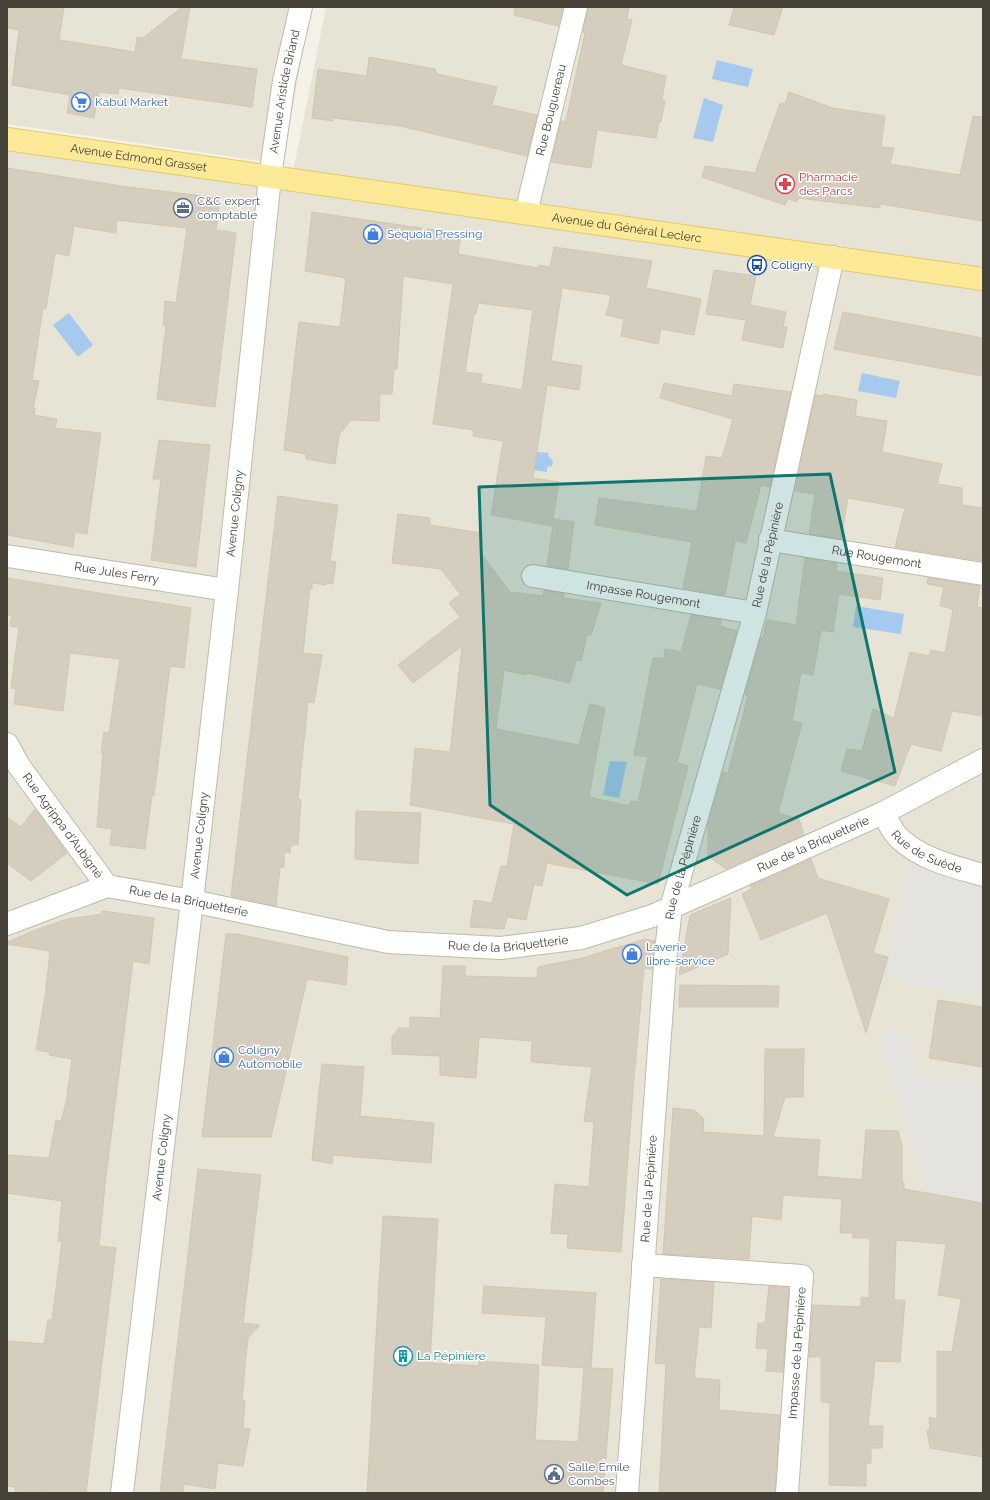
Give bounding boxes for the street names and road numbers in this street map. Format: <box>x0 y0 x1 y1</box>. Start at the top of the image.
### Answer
street label: Avenue Aristide Briand <box>267 28 303 154</box>
street label: Rue Bouguereau <box>533 63 569 157</box>
street label: Avenue Edmond Grasset <box>70 141 208 175</box>
street label: Avenue du Général Leclerc <box>551 210 703 246</box>
street label: Avenue Coligny <box>223 469 246 558</box>
street label: Rue de la Pépinière <box>749 501 786 609</box>
street label: Rue Rougemont <box>831 543 922 571</box>
street label: Rue Jules Ferry <box>73 560 160 586</box>
street label: Impasse Rougemont <box>586 578 701 611</box>
street label: Rue Agrippa d'Aubigné <box>20 770 106 881</box>
street label: Avenue Coligny <box>188 791 211 880</box>
street label: Rue de la Briquetterie <box>755 813 871 875</box>
street label: Rue de la Pépinière <box>663 814 704 920</box>
street label: Rue de Suède <box>888 828 964 876</box>
street label: Rue de la Briquetterie <box>128 883 249 920</box>
street label: Rue de la Briquetterie <box>448 933 569 955</box>
street label: Avenue Coligny <box>150 1113 174 1201</box>
street label: Rue de la Pépinière <box>638 1135 660 1243</box>
street label: Impasse de la Pépinière <box>785 1287 809 1419</box>

